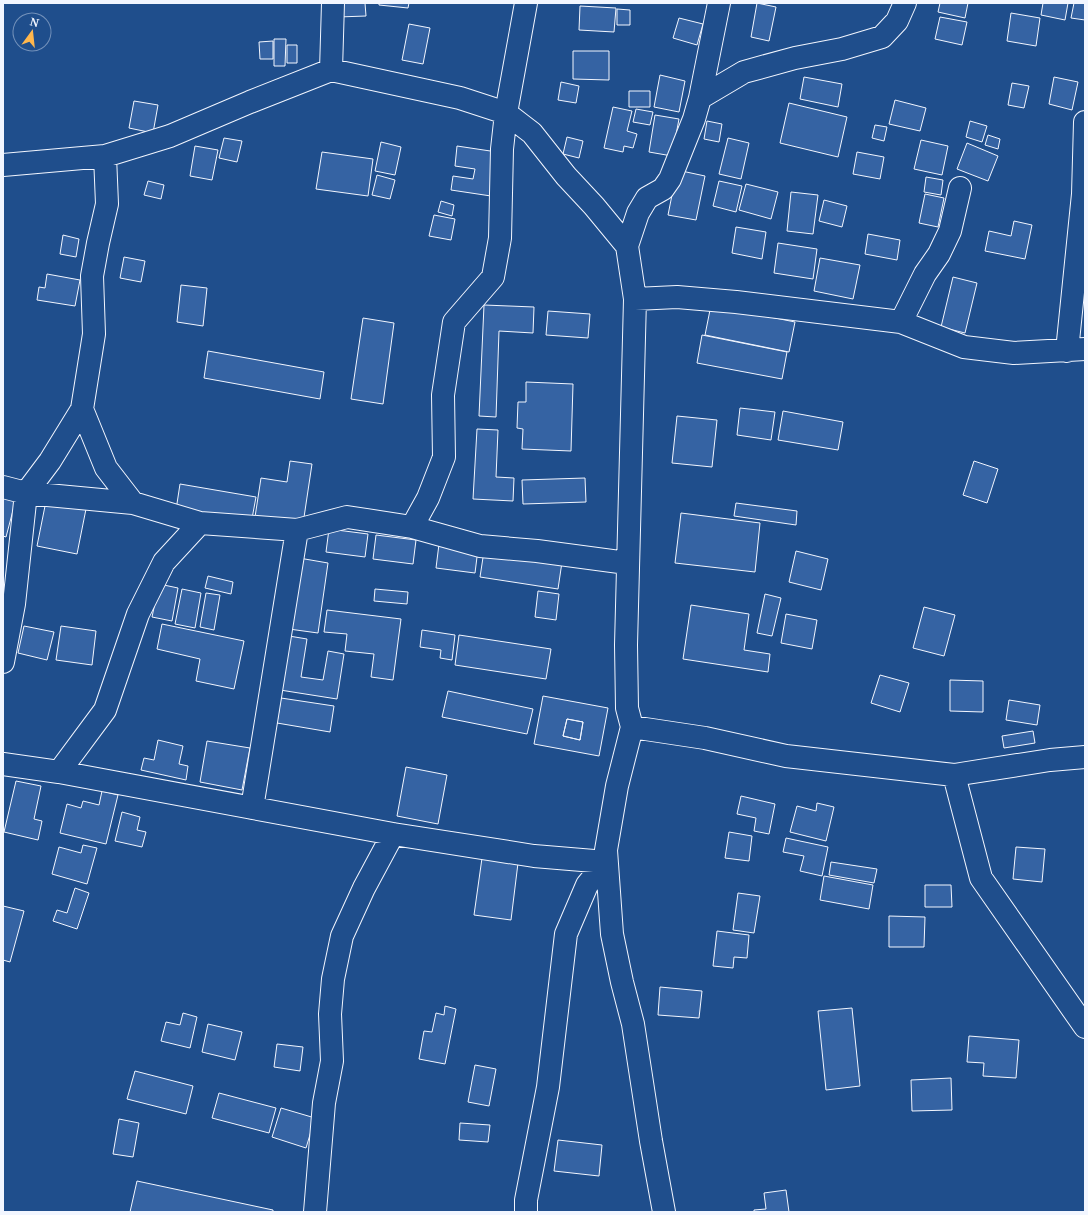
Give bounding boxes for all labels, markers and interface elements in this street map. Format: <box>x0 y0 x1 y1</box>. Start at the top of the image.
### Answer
north arrow <box>12 12 52 52</box>
text: N <box>29 13 41 30</box>

